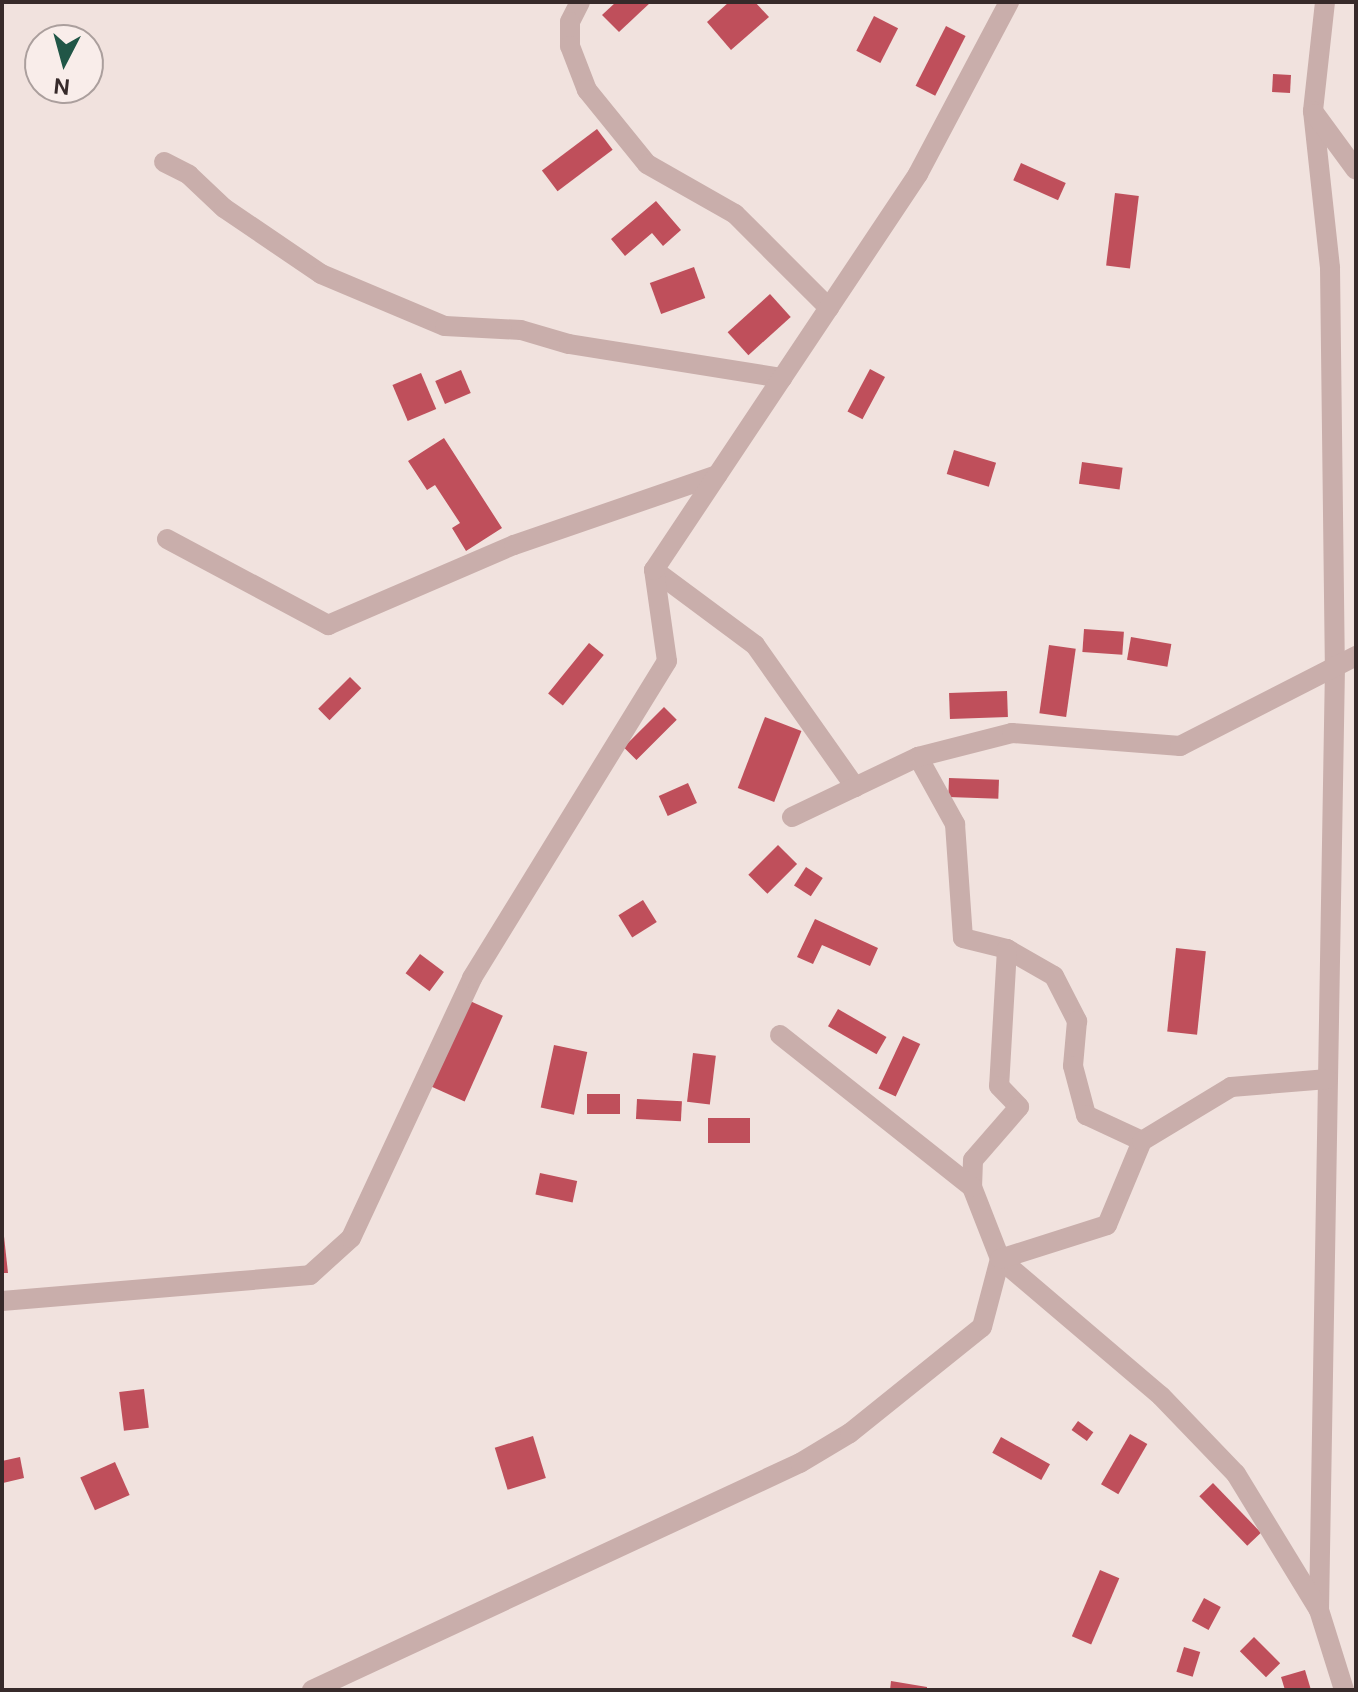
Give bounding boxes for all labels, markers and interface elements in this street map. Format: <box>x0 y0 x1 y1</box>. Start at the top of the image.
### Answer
north arrow <box>24 24 104 104</box>
text: N <box>52 71 71 102</box>

